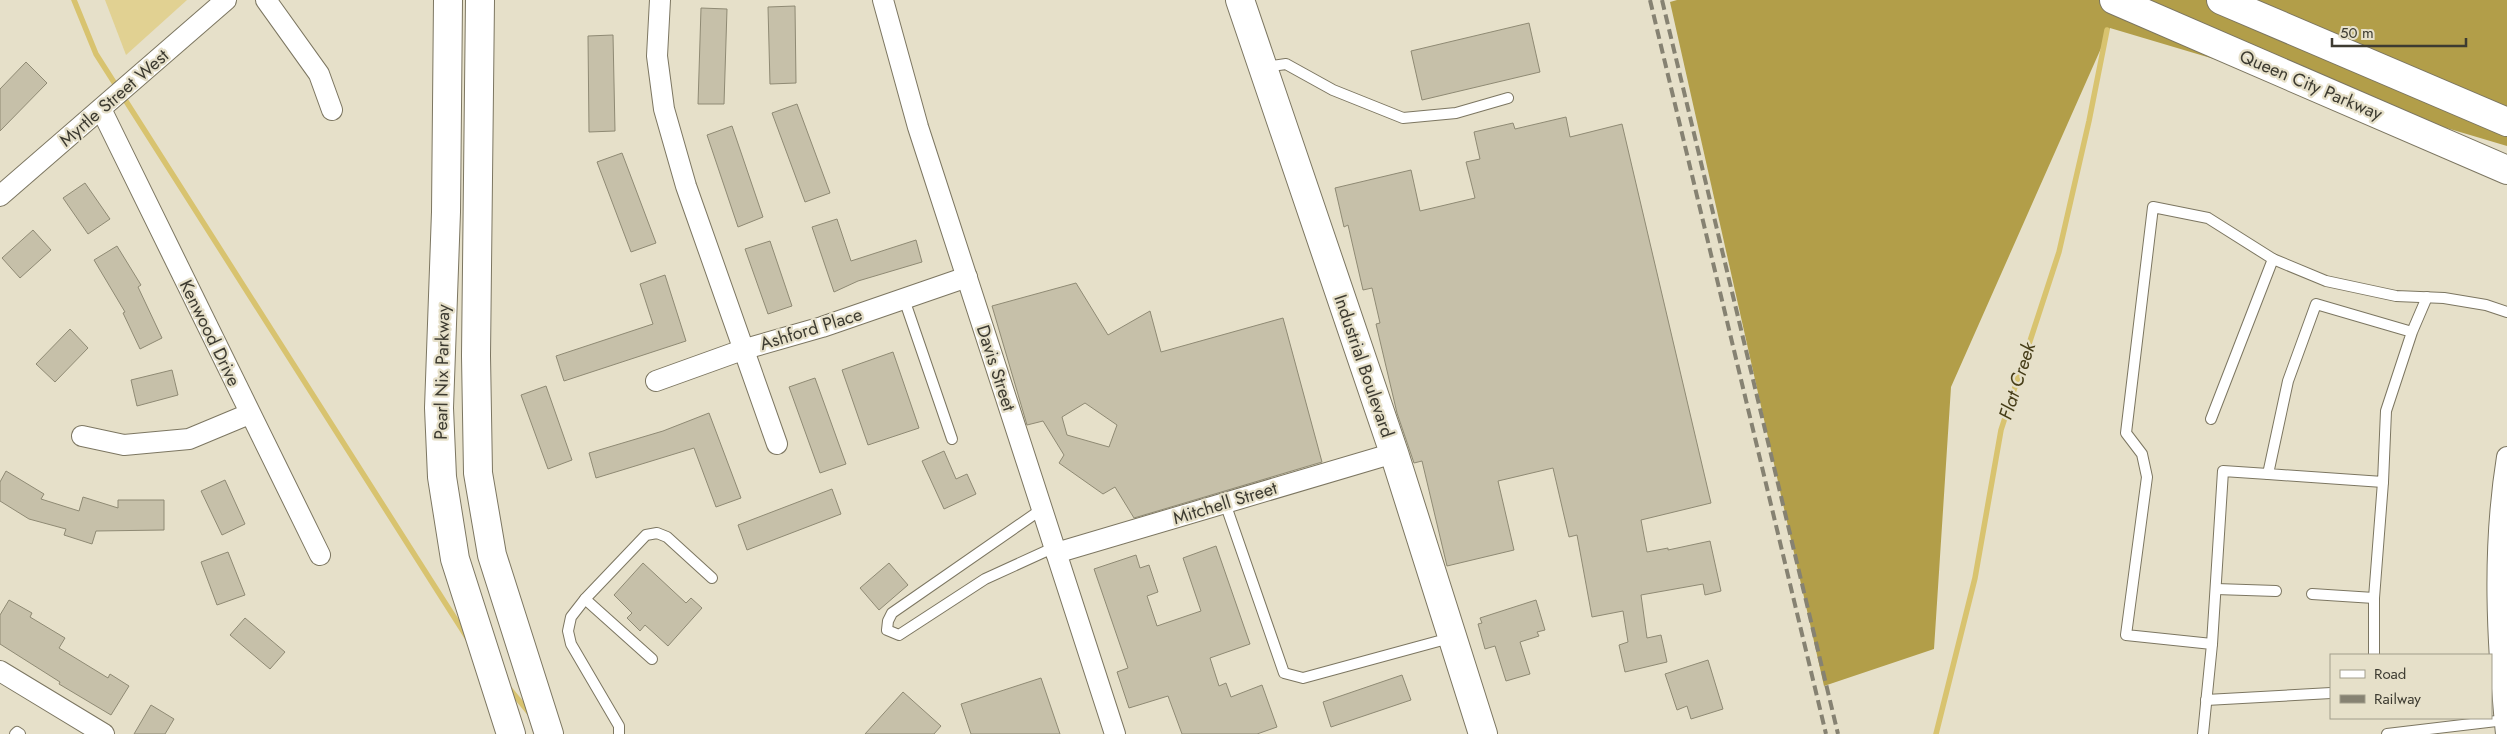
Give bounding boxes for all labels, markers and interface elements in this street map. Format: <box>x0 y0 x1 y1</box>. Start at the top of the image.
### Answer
scale bar <box>2332 15 2466 47</box>
text: 50 m <box>2340 22 2374 44</box>
street label: Myrtle Street West <box>54 43 175 153</box>
street label: Queen City Parkway <box>2236 43 2386 127</box>
street label: Kenwood Drive <box>173 275 247 391</box>
street label: Industrial Boulevard <box>1327 291 1401 441</box>
street label: Ashford Place <box>757 301 865 357</box>
street label: Pearl Nix Parkway <box>428 304 456 440</box>
street label: Davis Street <box>970 322 1022 415</box>
water label: Flat Creek <box>1992 338 2042 423</box>
street label: Mitchell Street <box>1170 475 1281 531</box>
legend <box>2330 654 2492 719</box>
text: Road <box>2374 663 2406 685</box>
text: Railway <box>2374 688 2421 710</box>

